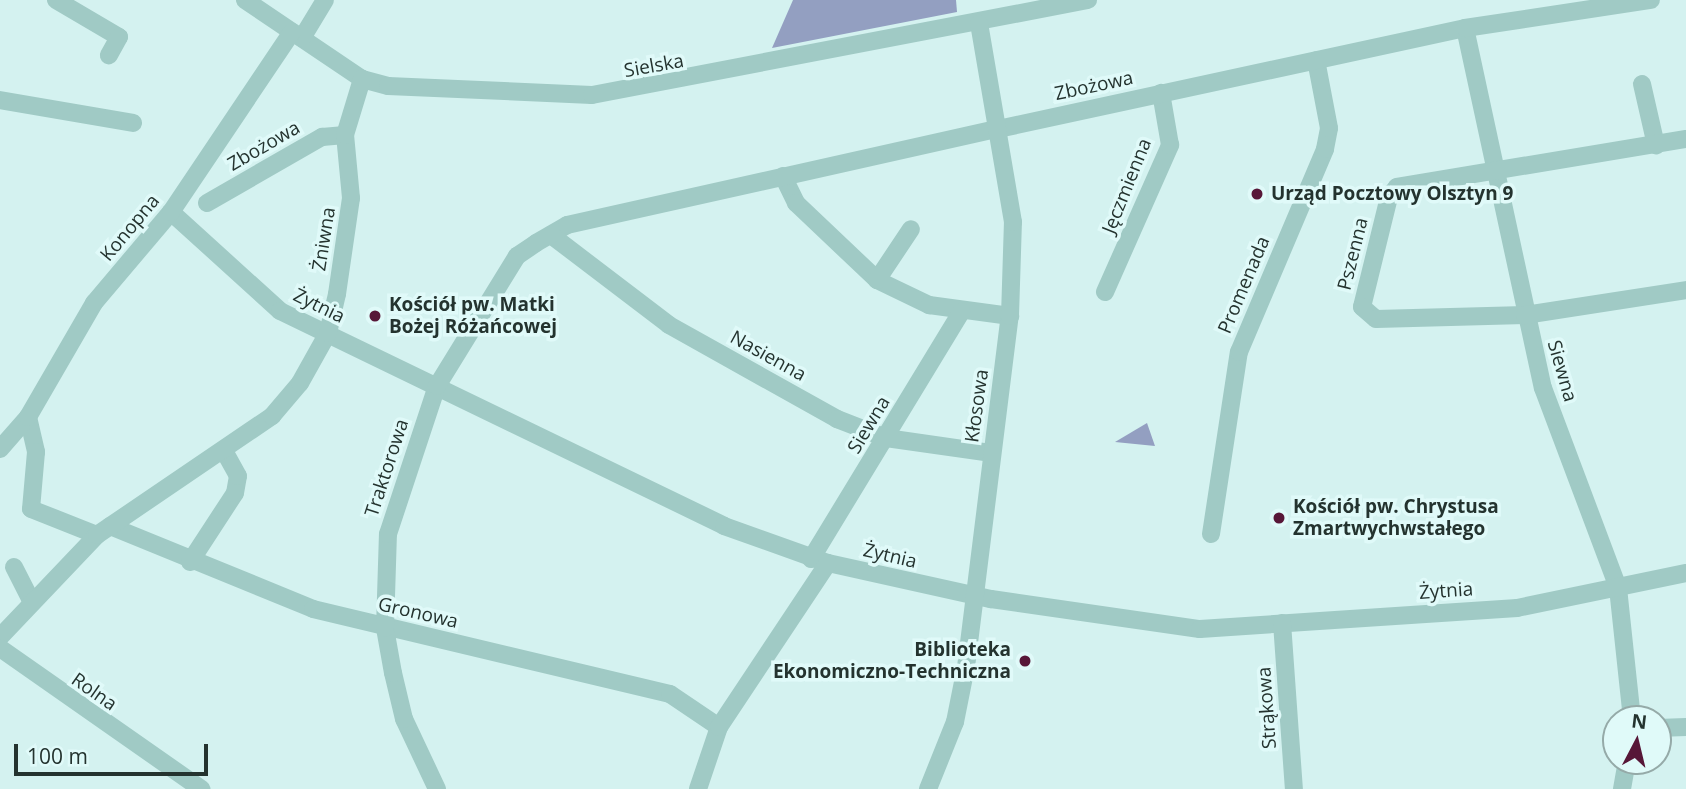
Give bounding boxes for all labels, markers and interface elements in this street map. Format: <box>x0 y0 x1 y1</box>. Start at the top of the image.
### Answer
street label: Sielska <box>622 50 686 82</box>
street label: Zbożowa <box>1053 67 1135 105</box>
street label: Zbożowa <box>224 116 304 176</box>
street label: Jęczmienna <box>1098 135 1156 237</box>
place label: Urząd Pocztowy Olsztyn 9 <box>1271 183 1513 205</box>
marker: Urząd Pocztowy Olsztyn 9 <box>1249 186 1265 202</box>
street label: Konopna <box>96 190 164 266</box>
street label: Żniwna <box>308 205 340 273</box>
street label: Pszenna <box>1333 215 1373 293</box>
street label: Promenada <box>1213 233 1275 337</box>
street label: Żytnia <box>290 284 348 328</box>
place label: Kościół pw. Matki Bożej Różańcowej <box>389 294 557 338</box>
marker: Kościół pw. Matki Bożej Różańcowej <box>367 308 383 324</box>
street label: Nasienna <box>726 326 810 386</box>
street label: Siewna <box>1542 338 1582 404</box>
street label: Kłosowa <box>961 368 993 444</box>
street label: Siewna <box>843 392 895 458</box>
street label: Traktorowa <box>360 416 414 520</box>
place label: Kościół pw. Chrystusa Zmartwychwstałego <box>1293 496 1499 540</box>
marker: Kościół pw. Chrystusa Zmartwychwstałego <box>1271 510 1287 526</box>
street label: Żytnia <box>861 539 919 573</box>
street label: Żytnia <box>1418 578 1474 604</box>
street label: Gronowa <box>376 593 460 633</box>
place label: Biblioteka Ekonomiczno-Techniczna <box>773 639 1011 683</box>
marker: Biblioteka Ekonomiczno-Techniczna <box>1017 653 1033 669</box>
street label: Strąkowa <box>1253 666 1281 750</box>
street label: Rolna <box>67 668 121 716</box>
north arrow <box>1602 705 1672 775</box>
text: N <box>1630 707 1649 735</box>
scale bar <box>18 730 212 774</box>
text: 100 m <box>27 742 88 770</box>

